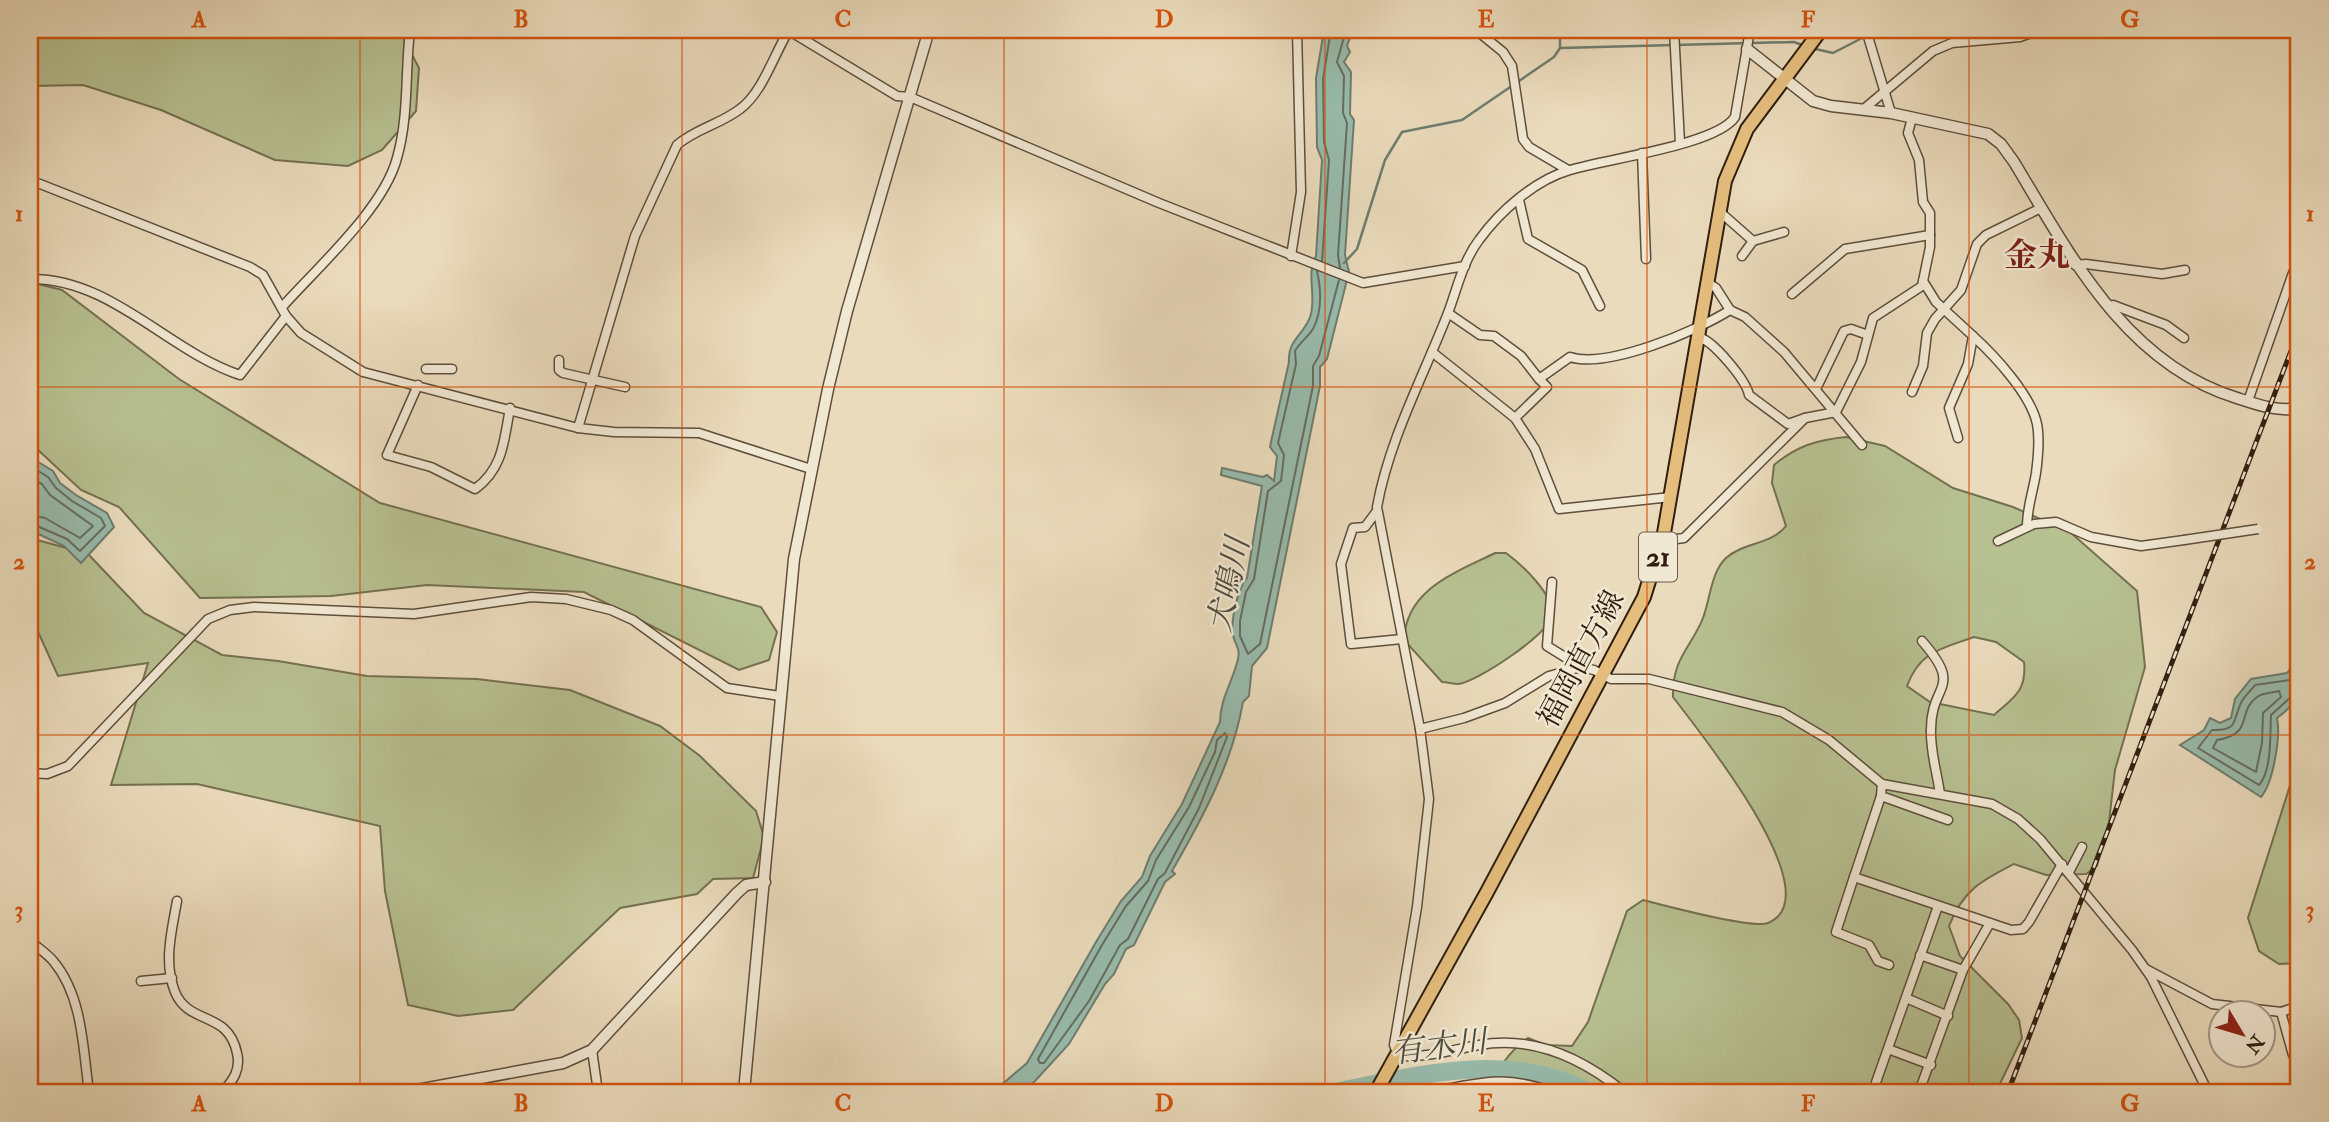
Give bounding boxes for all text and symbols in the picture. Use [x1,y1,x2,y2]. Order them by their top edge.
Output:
text: A [191,5,207,34]
text: B [513,5,529,34]
text: C [835,5,851,34]
text: D [1155,5,1173,34]
text: E [1478,5,1495,34]
text: F [1801,5,1816,34]
text: G [2120,5,2140,34]
text: 1 [15,199,23,228]
text: 1 [2306,199,2314,228]
district label: 金丸 [2004,235,2070,276]
water label: 犬鳴川 [1199,531,1259,636]
road number: 21 [1639,532,1677,582]
text: 2 [13,547,25,576]
text: 2 [2304,547,2316,576]
street label: 福岡直方線 [1529,584,1633,734]
text: 3 [15,895,23,924]
text: 3 [2306,895,2314,924]
north arrow [2206,1000,2276,1070]
water label: 有木川 [1389,1021,1492,1073]
text: N [2239,1029,2270,1059]
text: A [191,1089,207,1118]
text: B [513,1089,529,1118]
text: C [835,1089,851,1118]
text: D [1155,1089,1173,1118]
text: E [1478,1089,1495,1118]
text: F [1801,1089,1816,1118]
text: G [2120,1089,2140,1118]

